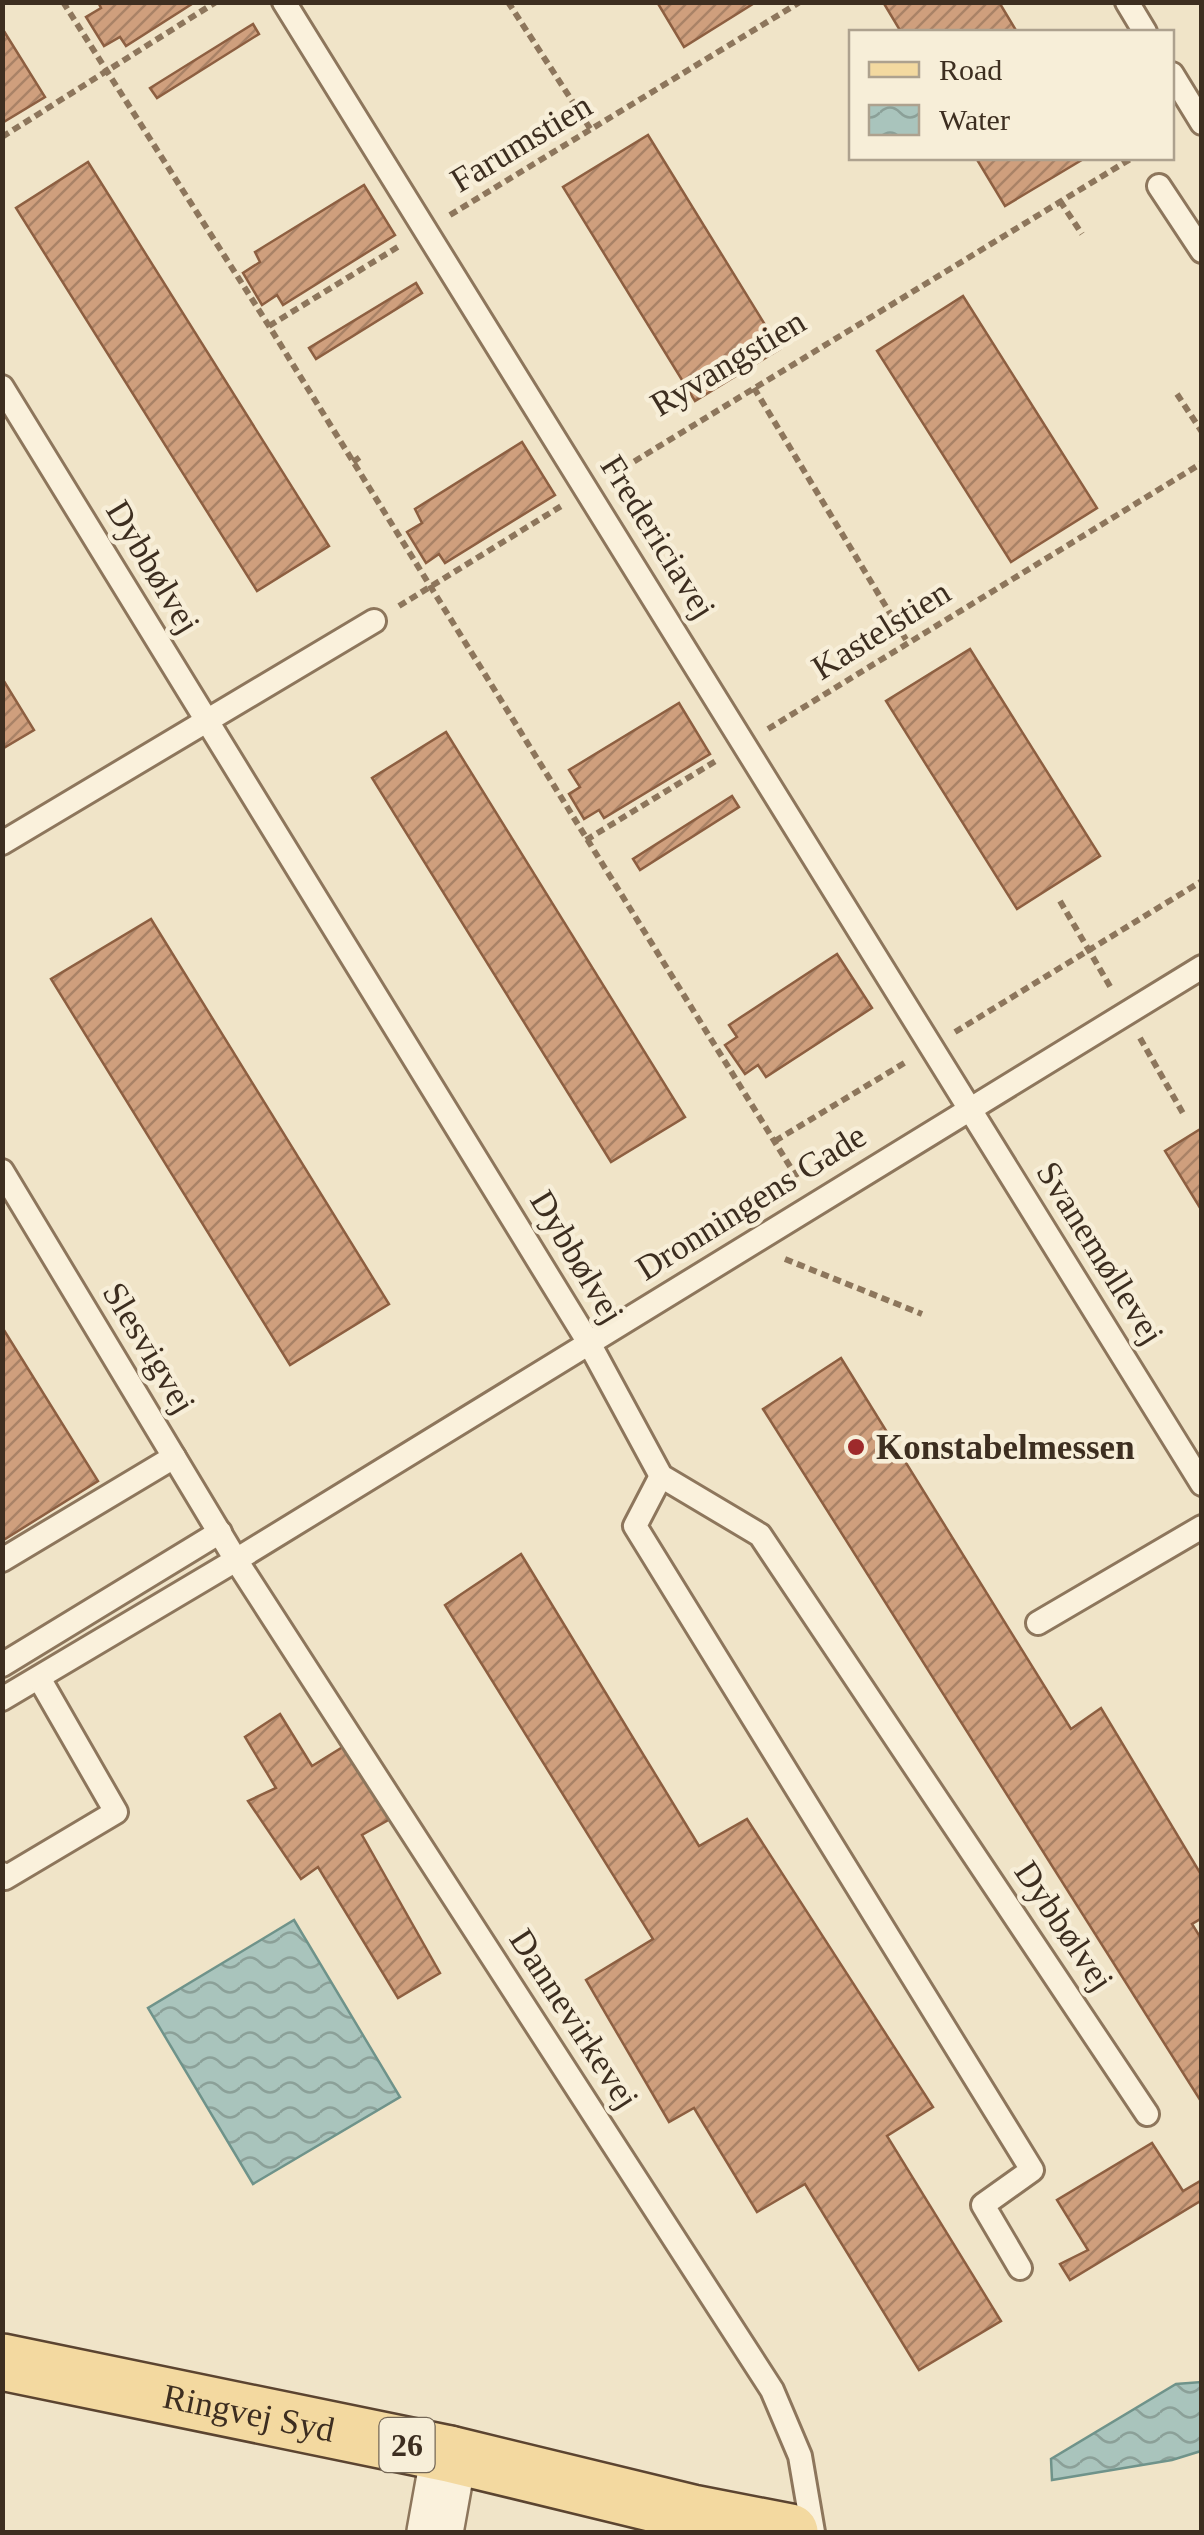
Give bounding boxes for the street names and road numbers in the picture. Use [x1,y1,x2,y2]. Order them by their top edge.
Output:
street label: Farumstien [443,86,599,200]
street label: Ryvangstien [644,302,812,424]
street label: Fredericiavej [593,448,723,626]
street label: Dybbølvej [98,494,208,640]
street label: Kastelstien [805,572,957,688]
street label: Dronningens Gade [629,1116,873,1288]
street label: Svanemøllevej [1028,1154,1172,1352]
street label: Dybbølvej [522,1184,632,1330]
street label: Slesvigvej [95,1275,203,1421]
street label: Dybbølvej [1007,1854,1121,1998]
street label: Dannevirkevej [502,1922,646,2116]
street label: Ringvej Syd [160,2376,339,2450]
road number: 26 [380,2418,434,2472]

